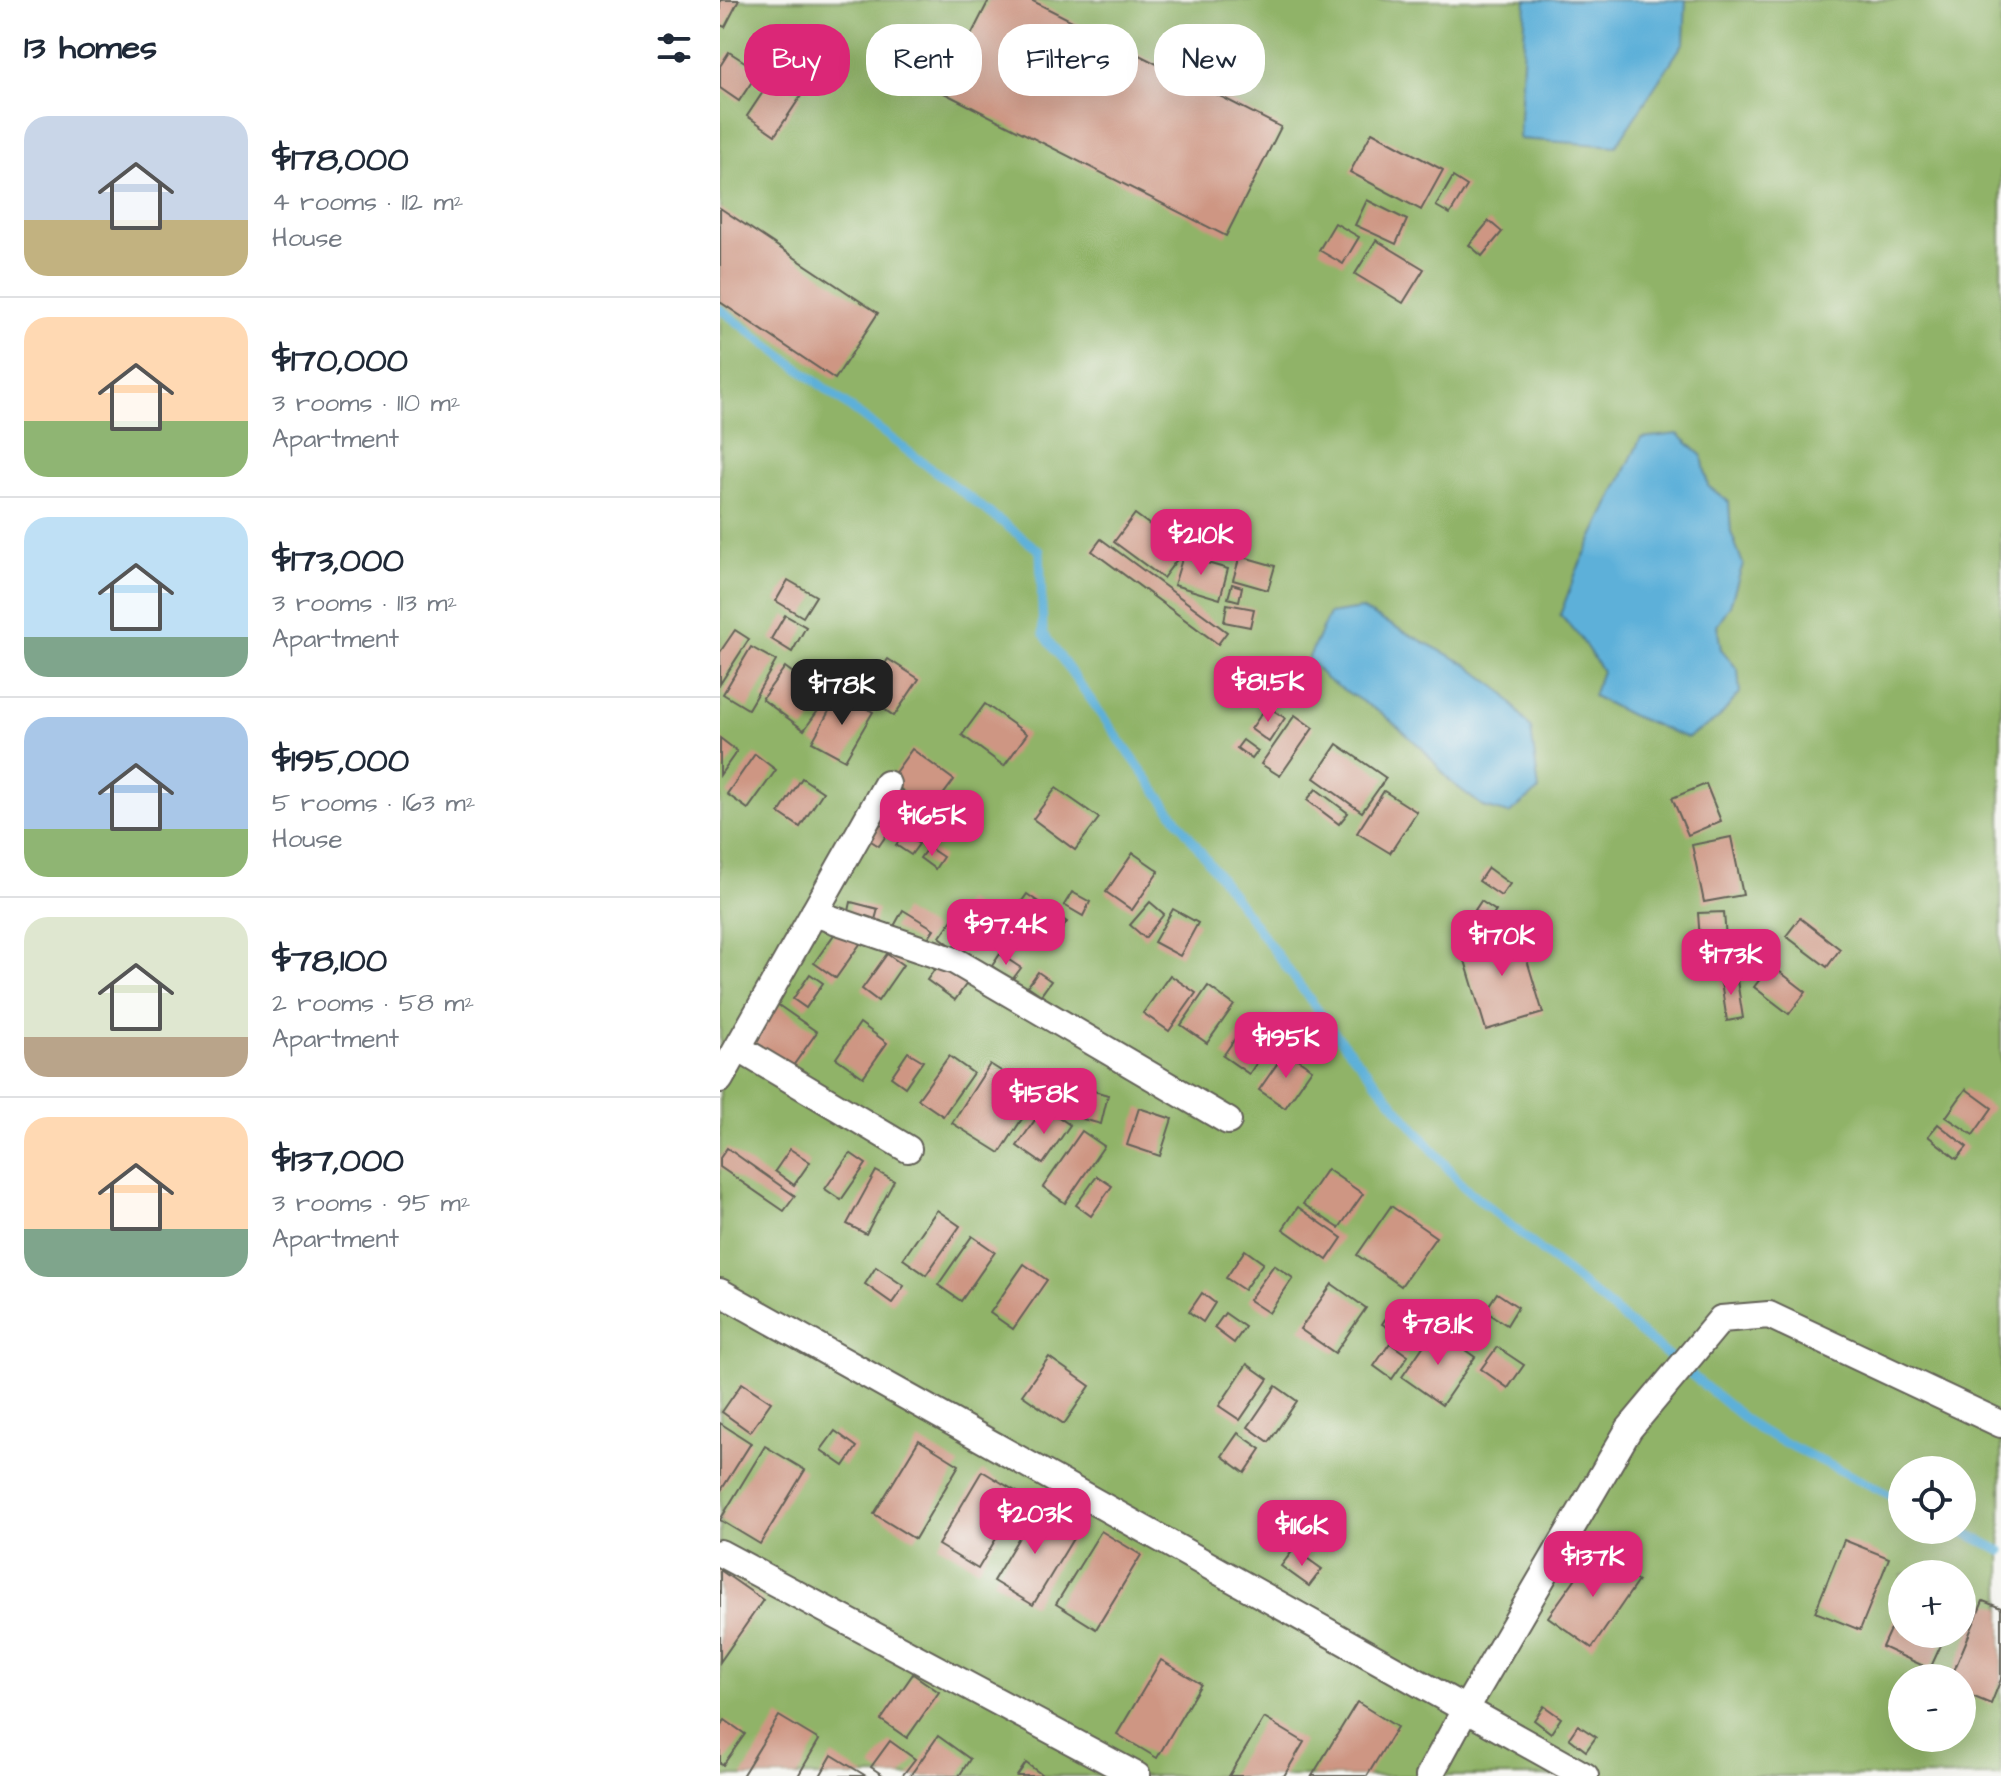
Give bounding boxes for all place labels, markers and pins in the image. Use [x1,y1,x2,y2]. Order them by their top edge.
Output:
pin: $210K [1145,509,1257,577]
pin: $81.5K [1203,656,1333,724]
pin: $178K [786,659,898,727]
pin: $165K [876,790,988,858]
pin: $97.4K [941,899,1071,967]
pin: $170K [1446,910,1558,978]
pin: $173K [1675,929,1787,997]
pin: $195K [1230,1012,1342,1080]
pin: $158K [988,1068,1100,1136]
pin: $78.1K [1373,1299,1503,1367]
pin: $203K [979,1488,1091,1556]
pin: $116K [1246,1500,1358,1568]
pin: $137K [1537,1531,1649,1599]

